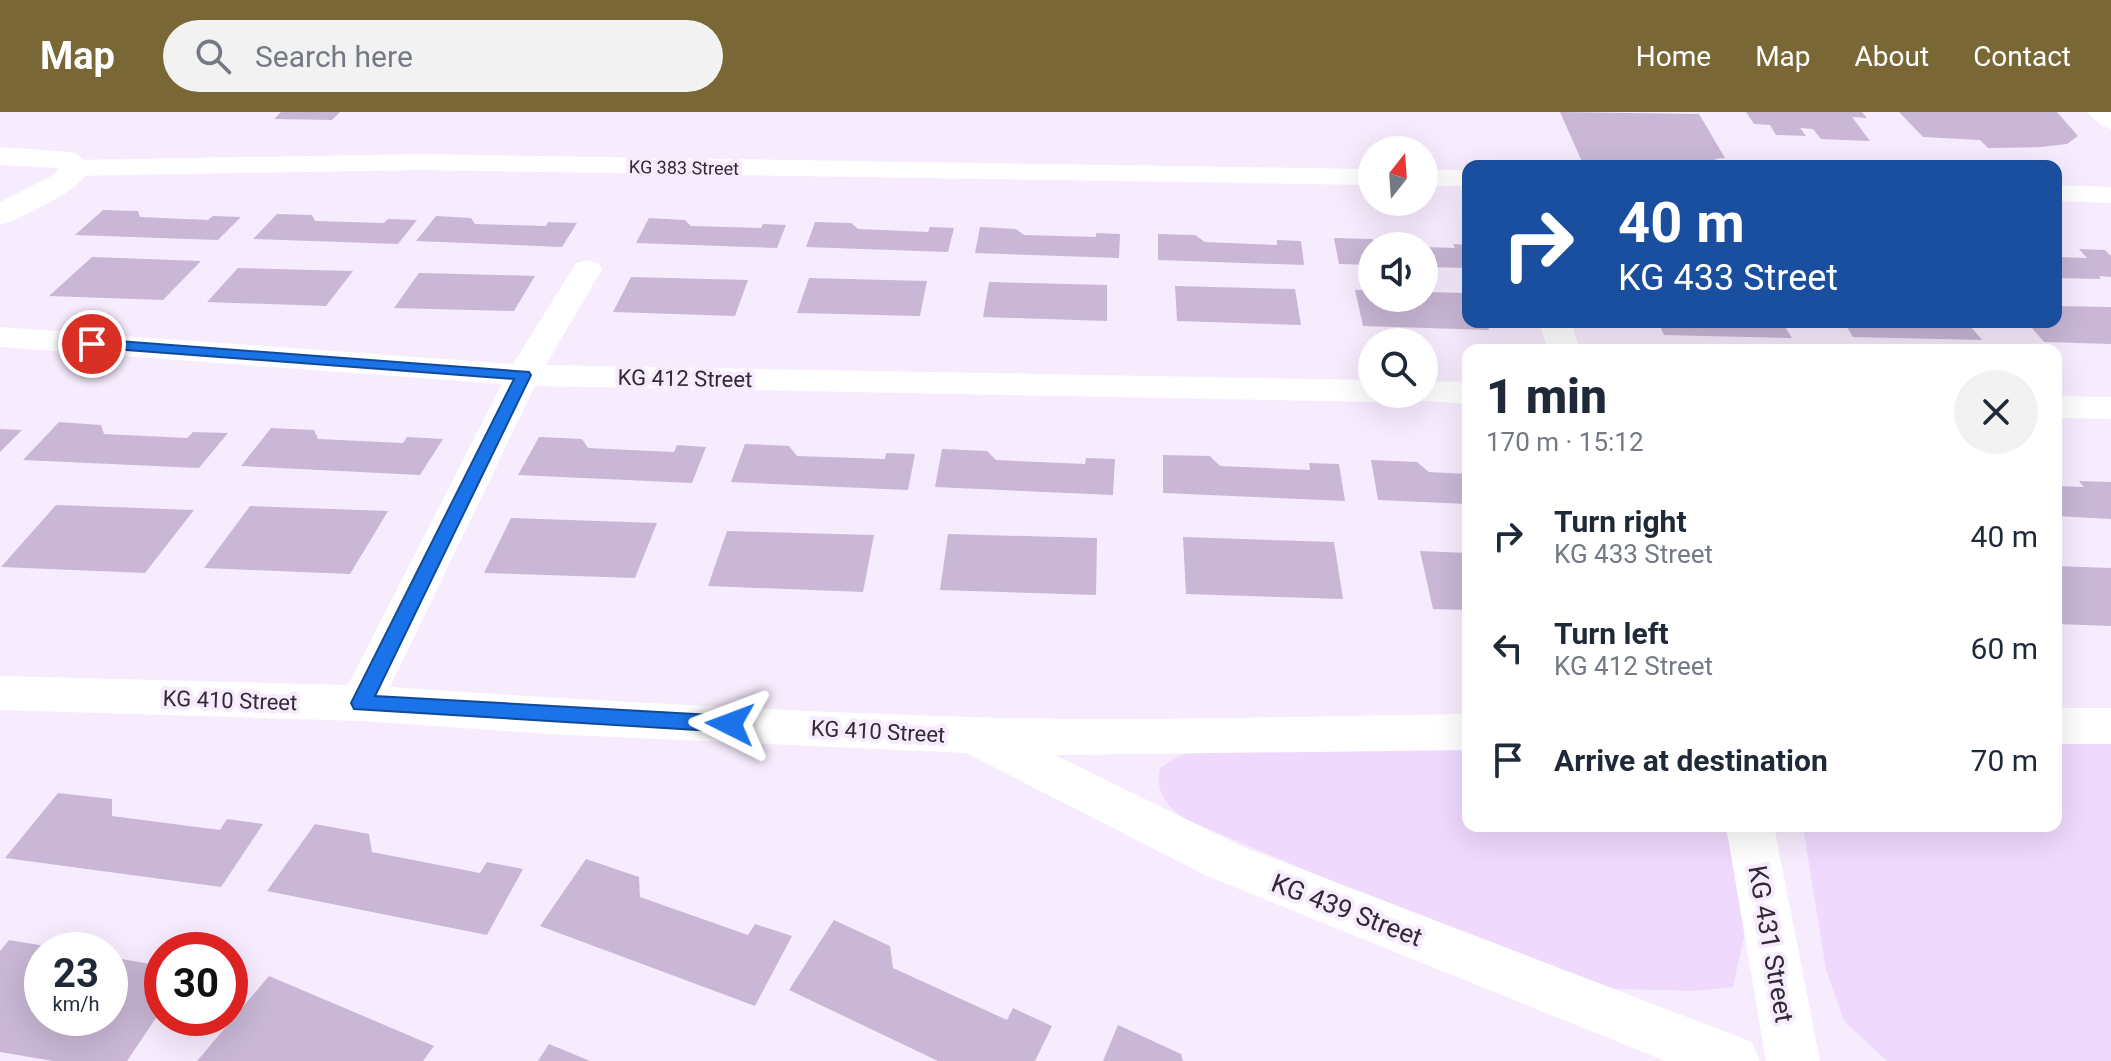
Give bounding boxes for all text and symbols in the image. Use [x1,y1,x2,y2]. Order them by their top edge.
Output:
search box [163,20,723,92]
text: Map [40,34,115,78]
icon: search [191,34,235,78]
text: Search here [255,39,413,74]
text: Home [1636,40,1711,73]
text: Map [1755,40,1811,73]
text: About [1855,40,1929,73]
text: Contact [1973,40,2071,73]
north arrow [1358,136,1438,216]
map controls [1358,136,1438,408]
street label: KG 383 Street [629,156,739,179]
text: 40 m [1618,190,1745,256]
icon: right [1486,192,1590,296]
button: sound [1358,232,1438,312]
text: KG 433 Street [1618,257,1838,299]
pin [58,310,126,378]
icon: arrive [70,322,114,366]
button: search [1358,328,1438,408]
street label: KG 412 Street [618,365,752,392]
text: 1 min [1486,368,1607,425]
button: close [1954,370,2038,454]
text: 170 m · 15:12 [1486,427,1644,457]
text: Turn right [1554,504,1687,539]
icon: right [1486,514,1530,558]
text: 40 m [1971,519,2038,554]
text: KG 433 Street [1554,539,1713,569]
text: Turn left [1554,616,1669,651]
icon: left [1486,626,1530,670]
text: 60 m [1971,631,2038,666]
text: KG 412 Street [1554,651,1713,681]
position arrow [688,682,772,766]
street label: KG 410 Street [162,686,298,715]
street label: KG 410 Street [810,715,946,748]
icon: arrive [1486,738,1530,782]
text: Arrive at destination [1554,743,1828,778]
text: 70 m [1971,743,2038,778]
street label: KG 431 Street [1742,863,1800,1025]
street label: KG 439 Street [1267,868,1427,952]
speed limit sign: 30 [144,932,248,1036]
text: 23 [53,950,99,997]
text: km/h [53,992,99,1016]

